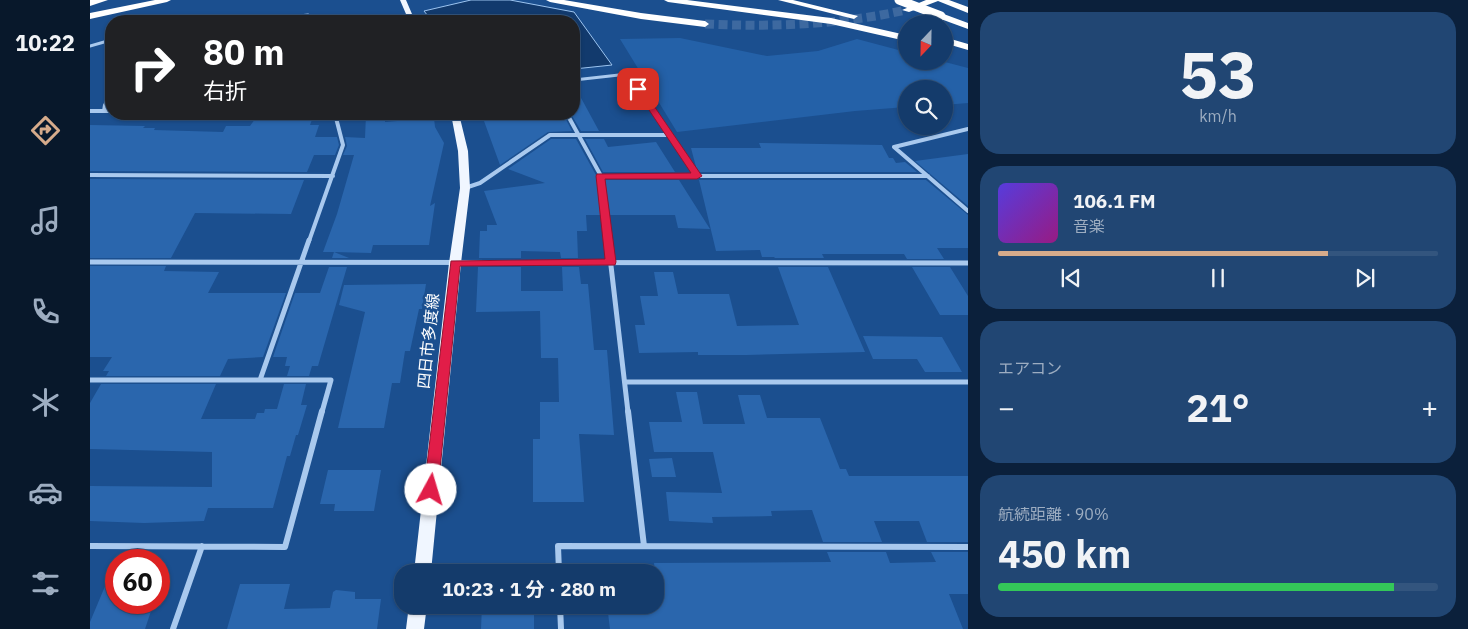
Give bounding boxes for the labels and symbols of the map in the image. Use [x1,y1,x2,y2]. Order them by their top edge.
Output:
north arrow [898,15,952,70]
pin [617,68,659,110]
street label: 四日市多度線 [413,292,443,390]
position arrow [404,463,456,515]
speed limit sign: 60 [105,549,170,614]

